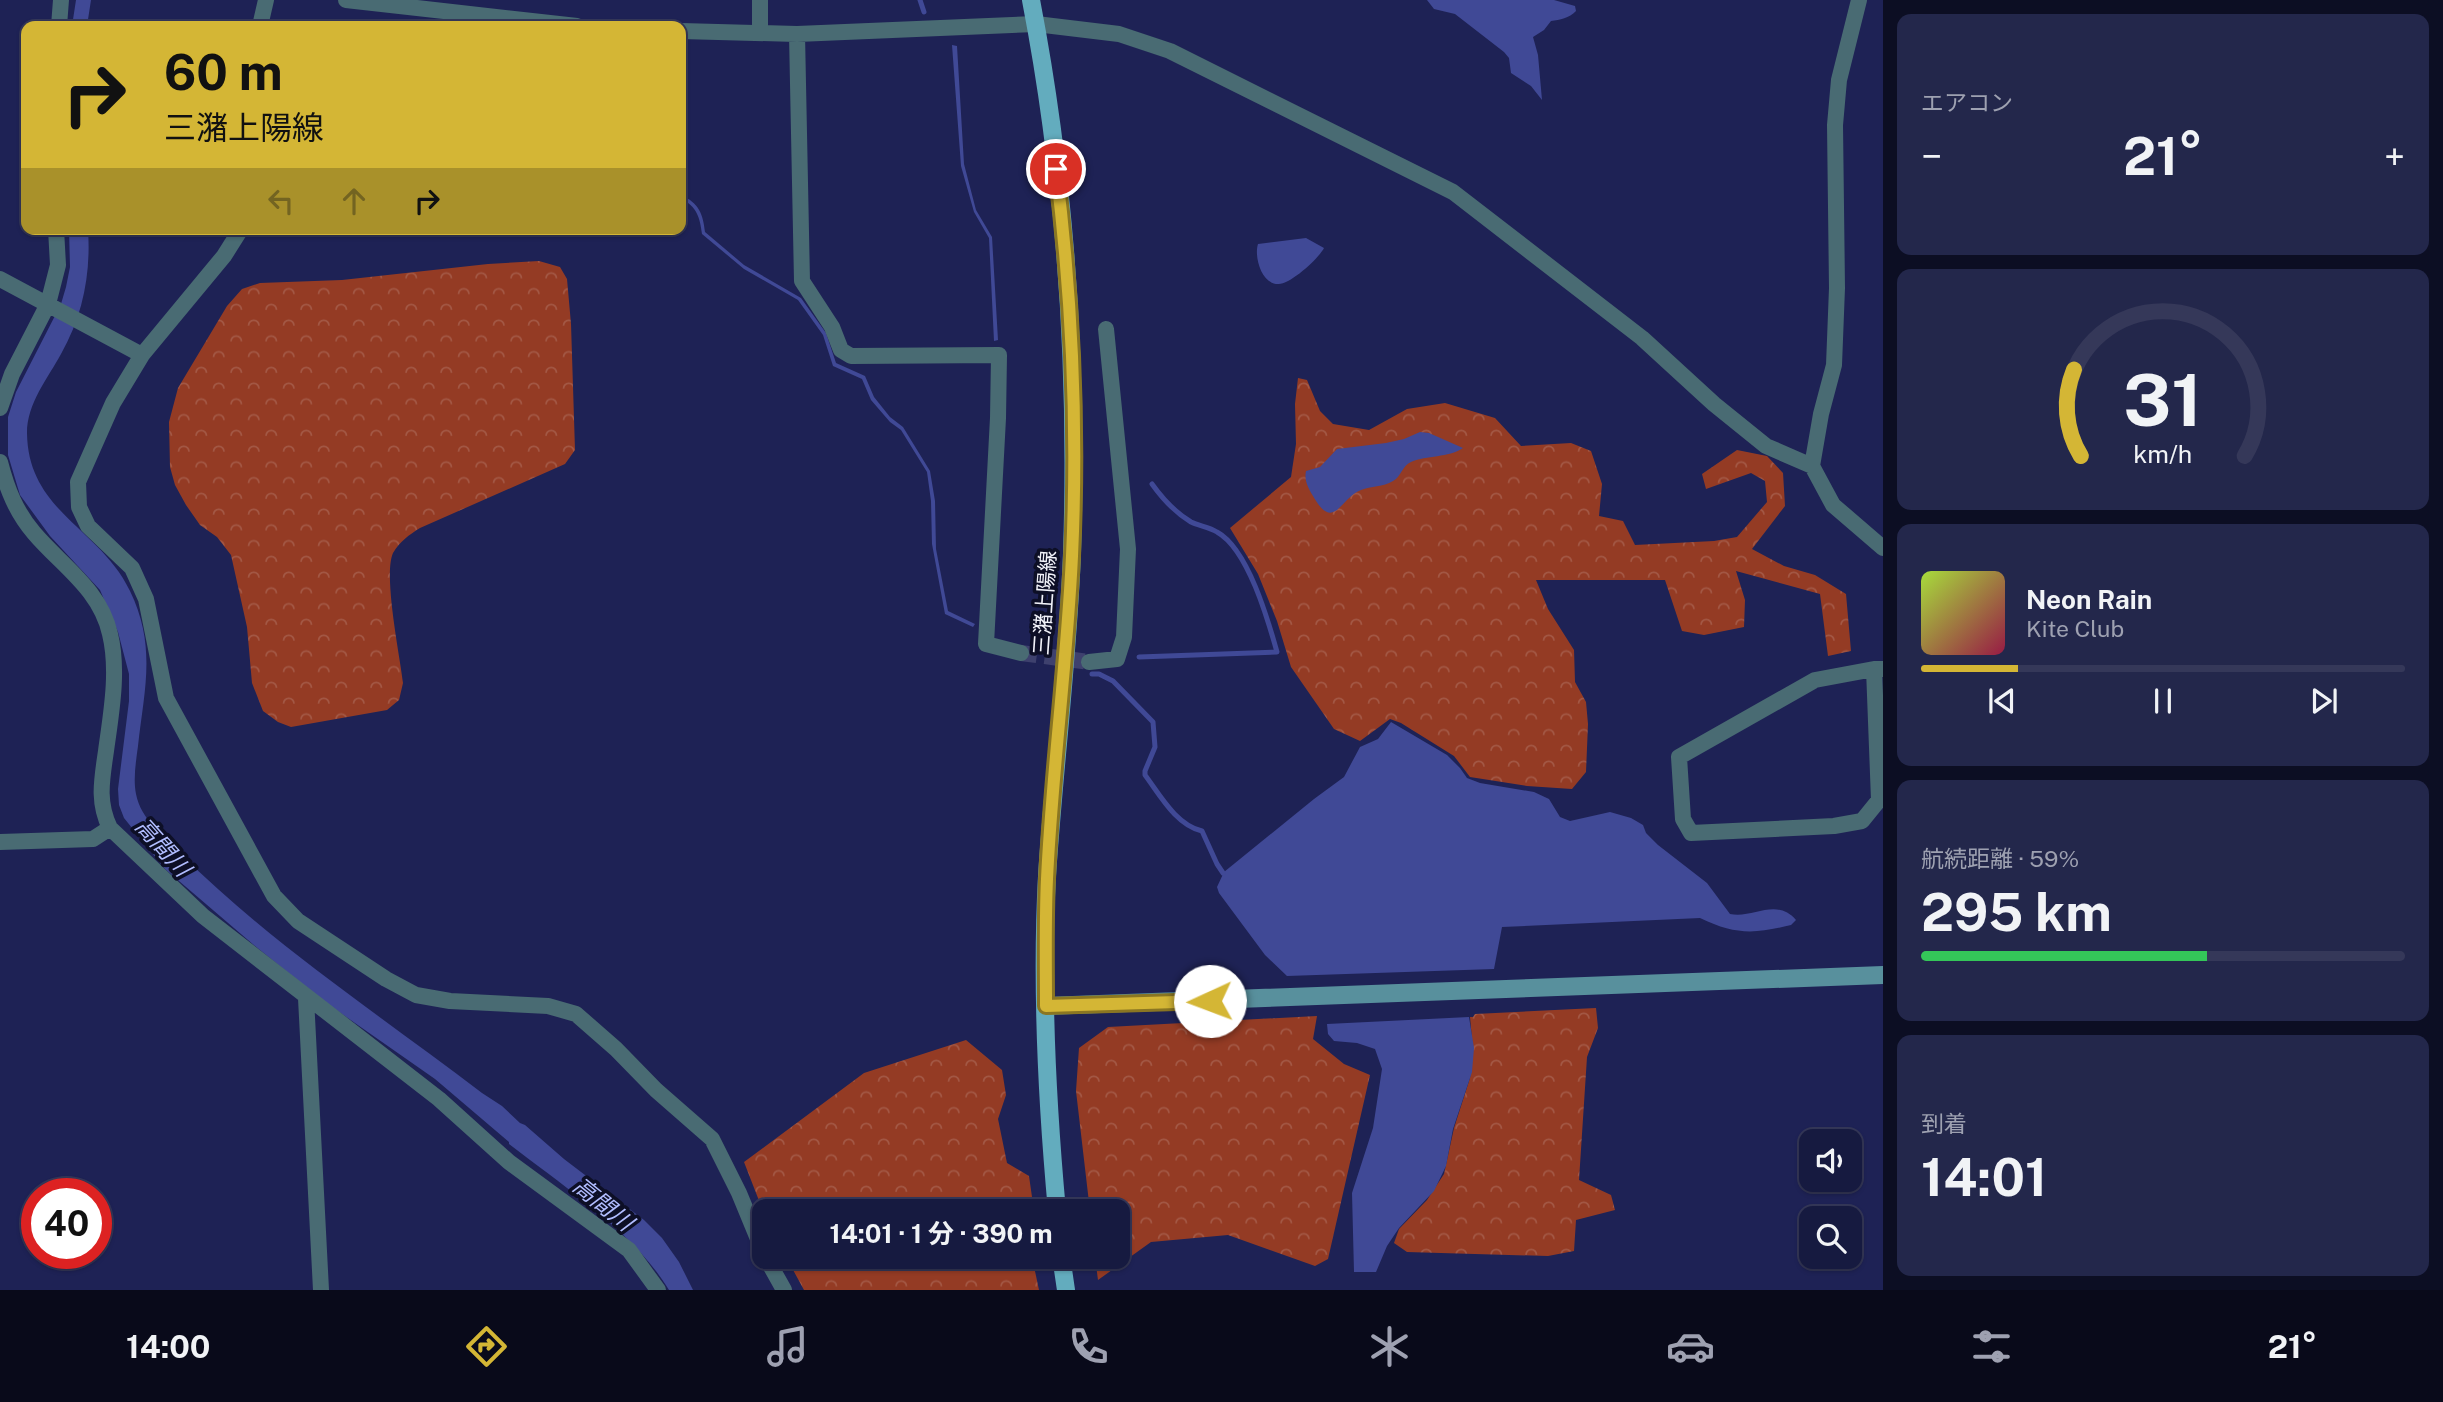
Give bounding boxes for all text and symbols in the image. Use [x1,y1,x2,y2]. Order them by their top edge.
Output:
text: 60 m [164,43,283,101]
icon: right [49,49,140,140]
text: エアコン [1921,89,2013,116]
text: 三潴上陽線 [164,109,324,146]
text: 21° [2123,126,2203,187]
text: − [1921,134,1942,179]
text: + [2384,134,2405,179]
pin [1026,139,1086,199]
icon: arrive [1037,150,1075,188]
icon: left [262,182,300,220]
icon: ahead [335,182,373,220]
icon: right [408,182,446,220]
text: 31 [2123,357,2203,442]
text: km/h [2134,439,2192,469]
street label: 三潴上陽線 [1028,550,1061,656]
text: Neon Rain [2026,584,2152,615]
text: Kite Club [2026,615,2124,642]
icon: previous [1983,682,2021,720]
icon: pause [2144,682,2182,720]
icon: next [2305,682,2343,720]
water label: 高間川 [130,812,198,884]
text: 航続距離 · 59% [1921,845,2079,872]
text: 295 km [1921,882,2112,943]
position arrow [1173,964,1247,1038]
text: 到着 [1921,1110,1967,1137]
map controls [1799,1129,1862,1269]
button: sound [1799,1129,1862,1192]
text: 14:01 [1921,1147,2047,1208]
water label: 高間川 [568,1171,641,1238]
speed limit sign: 40 [21,1178,112,1269]
button: search [1799,1206,1862,1269]
text: 14:01 · 1 分 · 390 m [830,1218,1053,1249]
icon: directions [462,1322,511,1371]
icon: music [763,1322,812,1371]
icon: phone [1064,1322,1113,1371]
icon: climate [1365,1322,1414,1371]
icon: car [1666,1322,1715,1371]
icon: filters [1967,1322,2016,1371]
text: 14:00 [126,1328,210,1365]
text: 21° [2268,1328,2317,1365]

